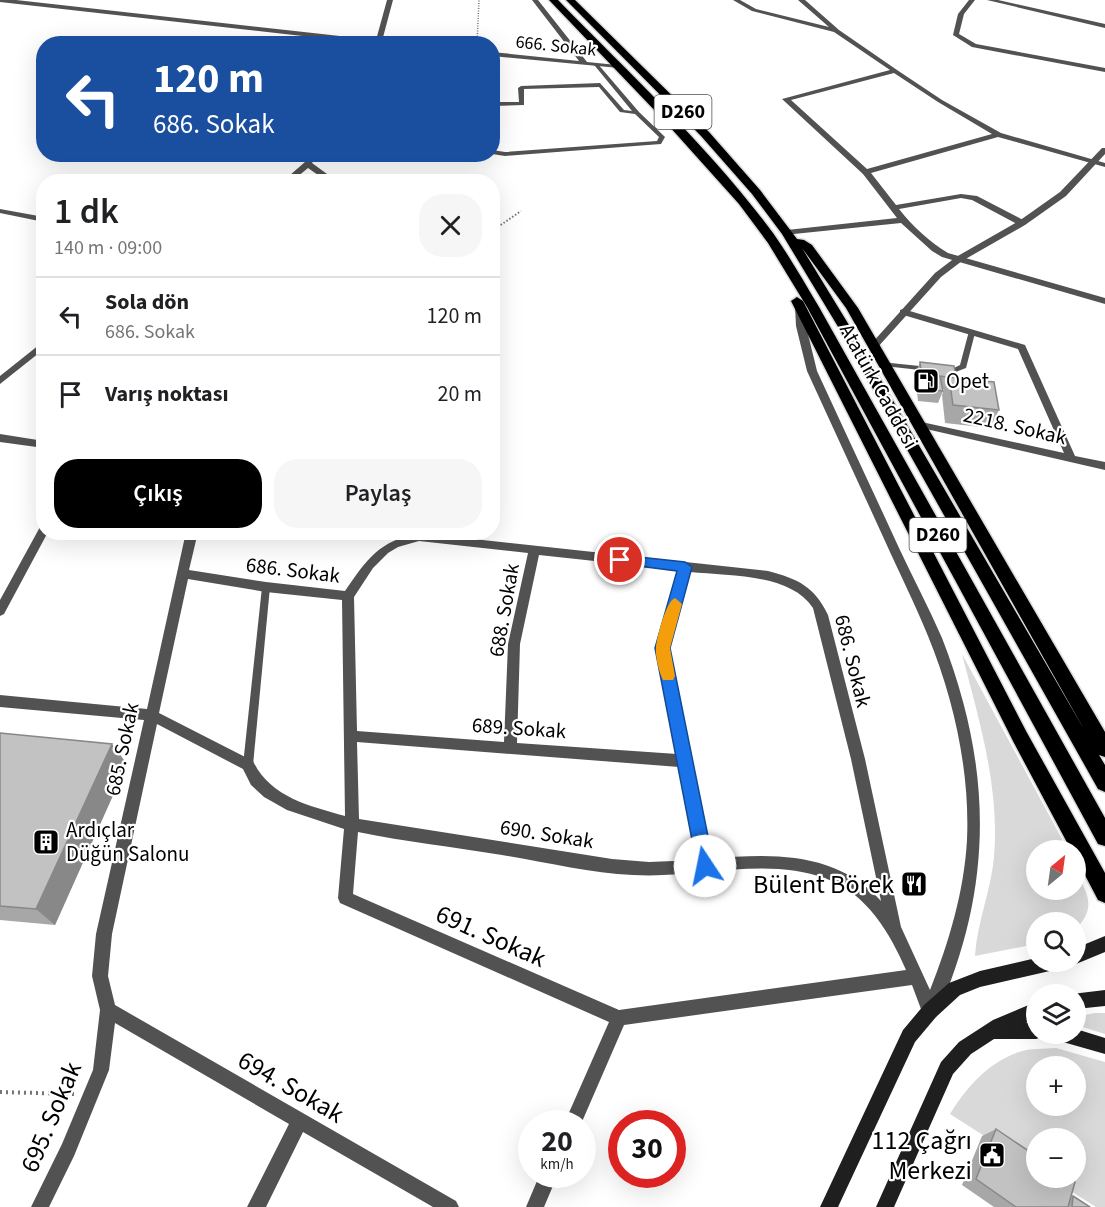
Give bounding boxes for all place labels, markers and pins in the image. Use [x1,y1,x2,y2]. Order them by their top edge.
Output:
fuel station icon: Opet [911,366,941,396]
place label: Opet [946,366,989,396]
pin [594,534,645,585]
place label: Ardıçlar Düğün Salonu [66,815,189,869]
building icon: Ardıçlar Düğün Salonu [31,827,61,857]
place label: Bülent Börek [753,866,894,903]
restaurant icon: Bülent Börek [899,869,929,899]
place label: 112 Çağrı Merkezi [872,1122,972,1189]
public building icon: 112 Çağrı Merkezi [977,1140,1007,1170]

